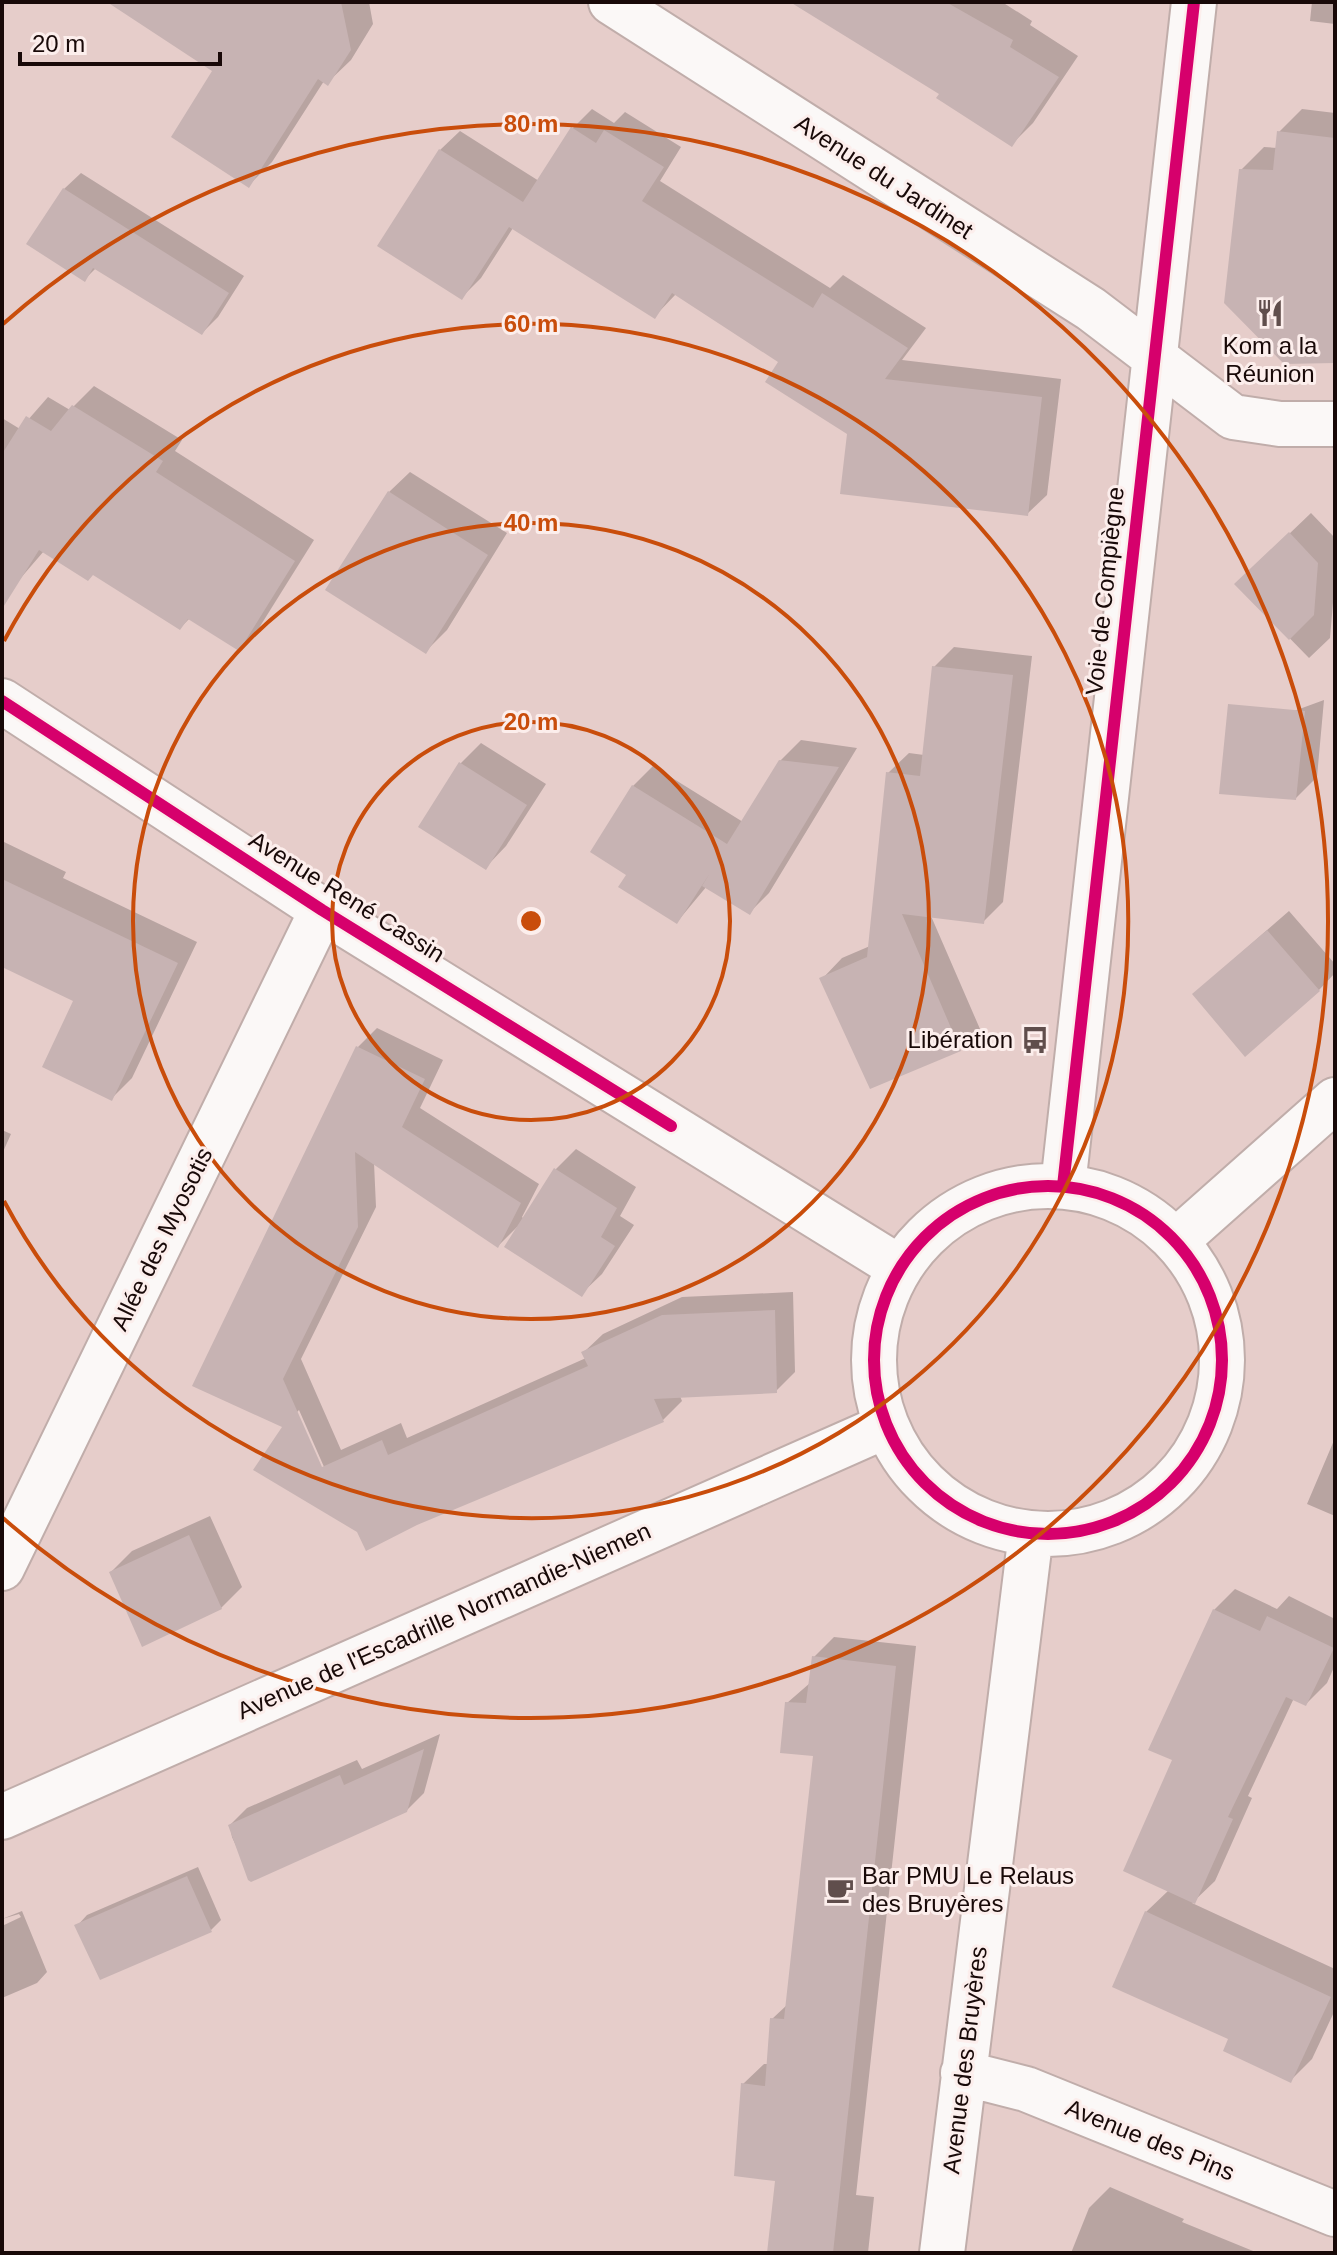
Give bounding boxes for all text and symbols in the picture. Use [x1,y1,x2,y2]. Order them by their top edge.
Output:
scale bar [20,16,220,66]
text: 20 m [32,30,85,57]
street label: Avenue du Jardinet [790,109,978,244]
text: 80 m [504,110,558,137]
restaurant icon: Kom a la Réunion [1255,298,1285,328]
text: 60 m [504,310,558,337]
place label: Kom a la Réunion [1223,332,1318,387]
street label: Voie de Compiègne [1080,485,1129,697]
text: 40 m [504,509,558,536]
text: 20 m [504,708,558,735]
street label: Avenue René Cassin [245,825,450,968]
centre of rings [517,907,545,935]
bus stop icon: Libération [1020,1025,1050,1055]
place label: Libération [908,1026,1013,1053]
street label: Allée des Myosotis [106,1143,218,1335]
street label: Avenue de l'Escadrille Normandie-Niemen [233,1517,655,1724]
place label: Bar PMU Le Relaus des Bruyères [862,1862,1074,1917]
cafe icon: Bar PMU Le Relaus des Bruyères [825,1875,855,1905]
street label: Avenue des Bruyères [937,1945,992,2175]
street label: Avenue des Pins [1062,2093,1239,2186]

